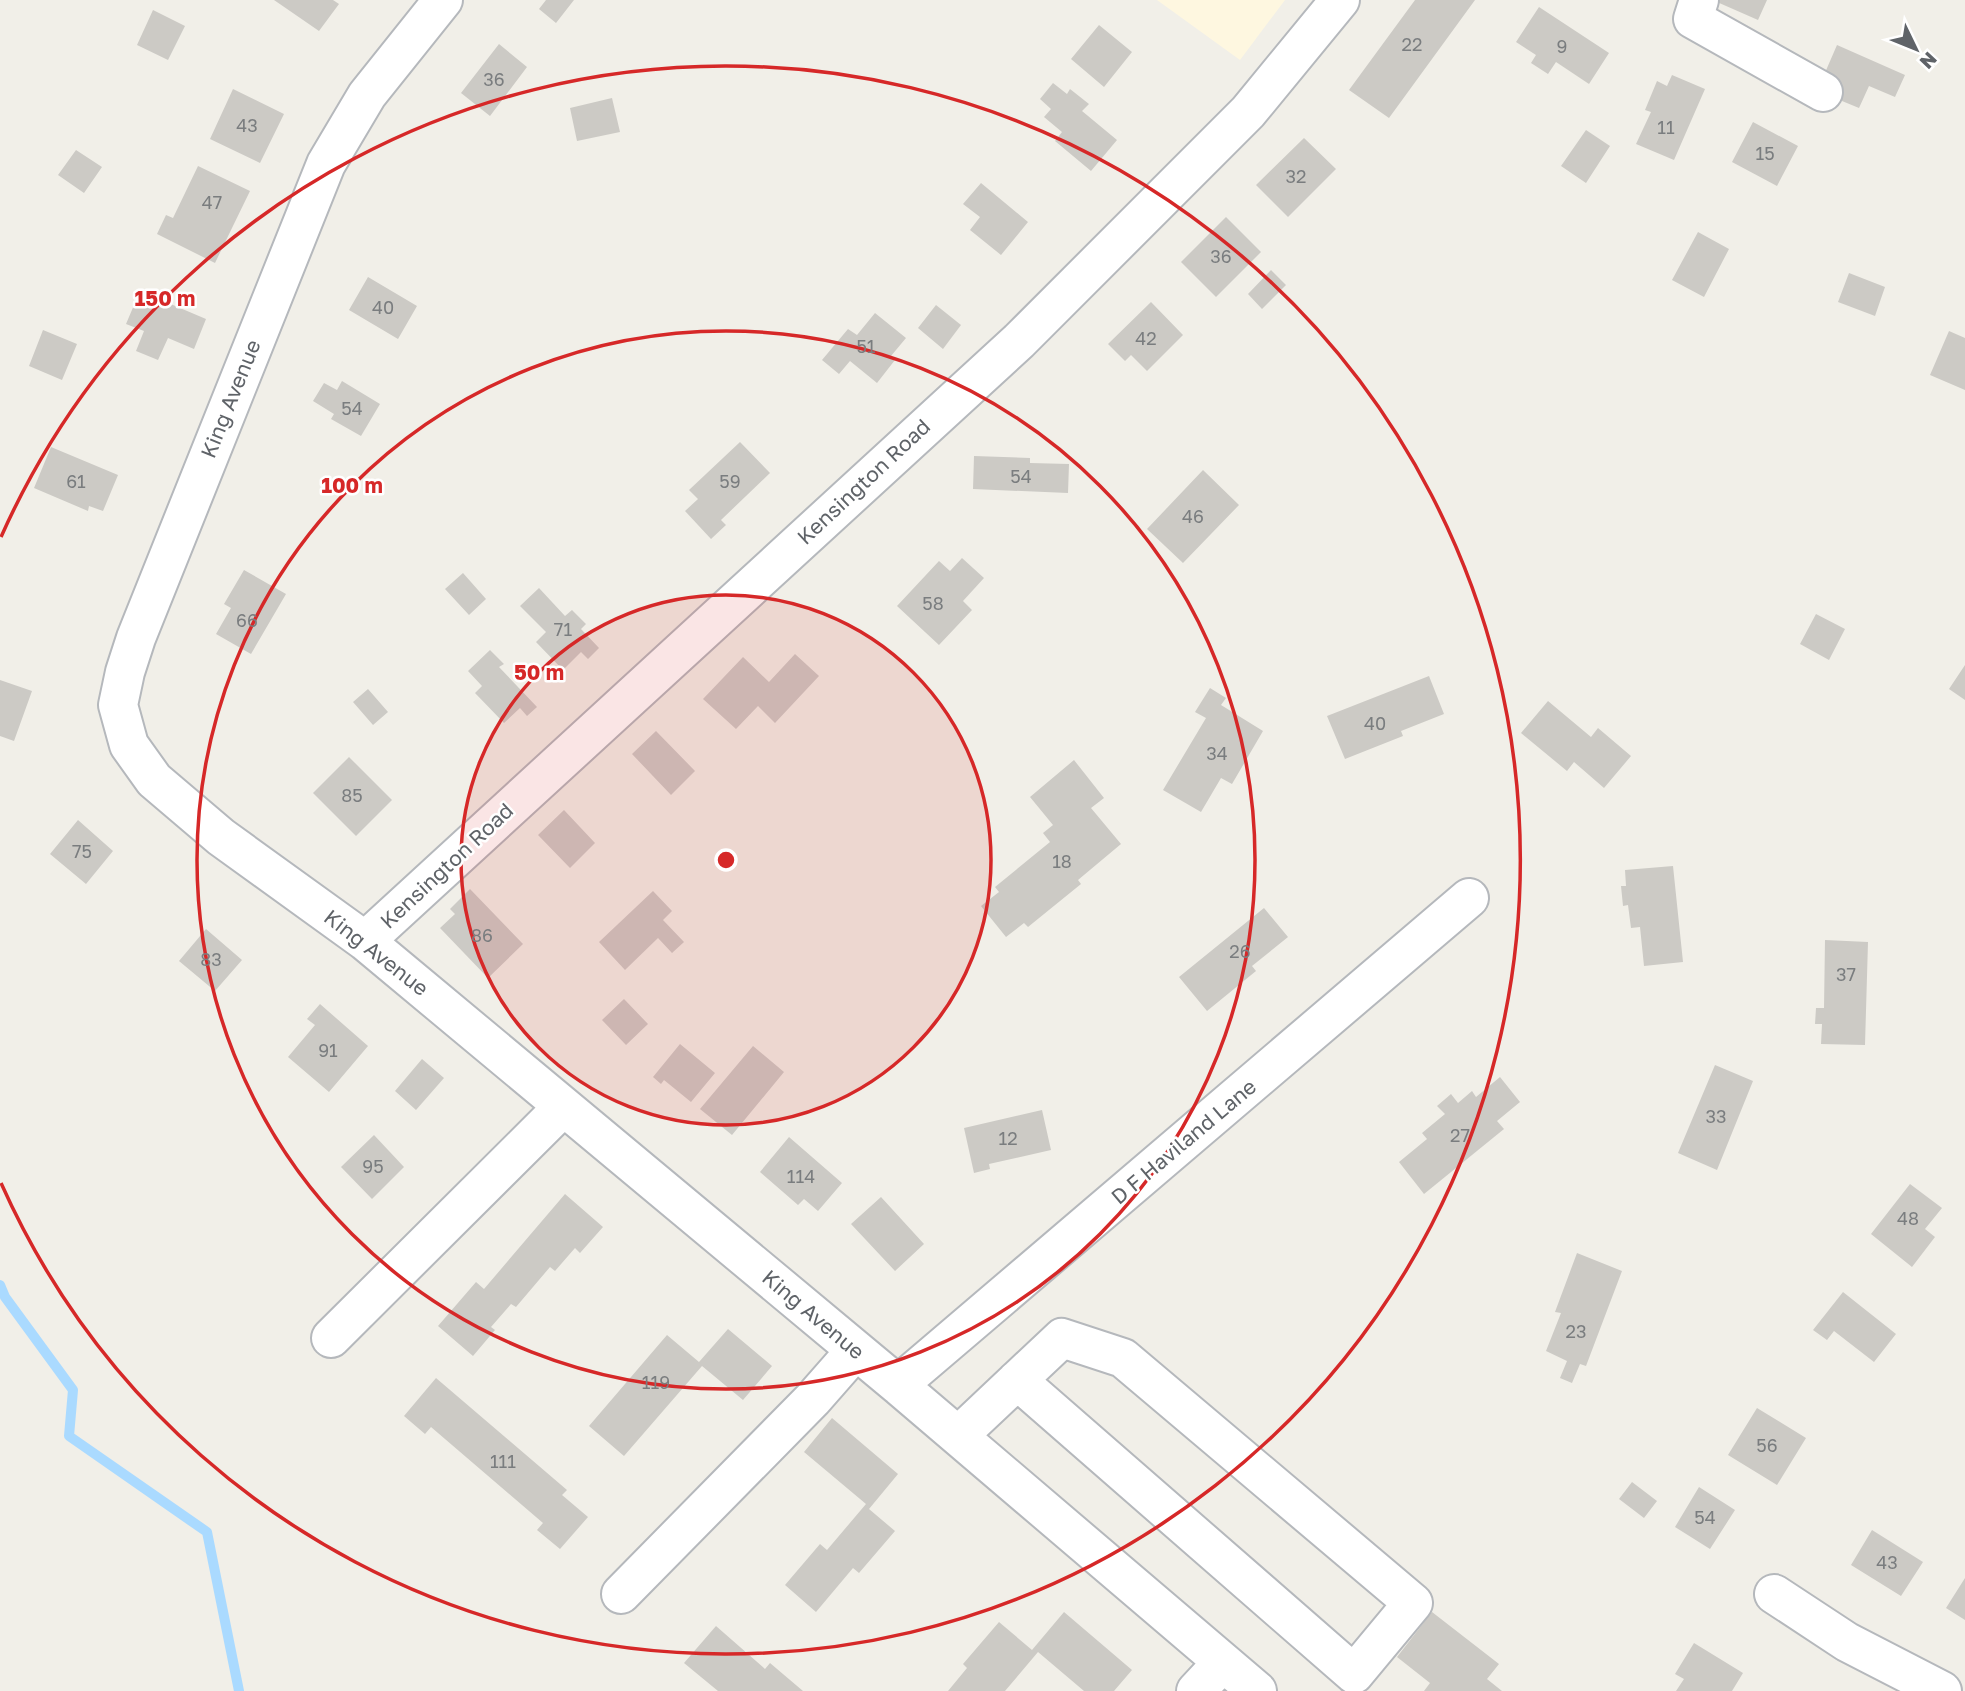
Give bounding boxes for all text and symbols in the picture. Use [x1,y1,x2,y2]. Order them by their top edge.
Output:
north arrow [1881,14,1951,84]
house number: 22 [1402,33,1422,55]
house number: 9 [1557,35,1567,57]
text: N [1915,48,1942,74]
house number: 36 [483,68,505,90]
house number: 43 [236,114,258,136]
house number: 11 [1657,116,1675,138]
house number: 15 [1755,142,1775,164]
house number: 32 [1286,165,1306,187]
house number: 47 [202,191,222,213]
house number: 36 [1210,245,1232,267]
text: 150 m [135,285,195,311]
house number: 40 [372,296,394,318]
house number: 42 [1135,327,1157,349]
house number: 51 [856,335,876,357]
street label: King Avenue [195,336,266,462]
house number: 54 [341,397,363,419]
street label: Kensington Road [791,413,935,550]
house number: 54 [1010,465,1032,487]
house number: 61 [66,470,86,492]
house number: 59 [719,470,741,492]
text: 100 m [321,472,383,498]
house number: 46 [1182,505,1204,527]
house number: 58 [922,592,944,614]
house number: 66 [236,609,258,631]
house number: 71 [554,618,572,640]
text: 50 m [514,659,564,685]
house number: 40 [1364,712,1386,734]
house number: 34 [1206,742,1228,764]
house number: 85 [341,784,363,806]
street label: Kensington Road [374,797,518,934]
house number: 75 [72,840,92,862]
centre of rings [714,848,738,872]
house number: 18 [1052,850,1072,872]
street label: King Avenue [319,903,434,1001]
house number: 86 [471,924,493,946]
house number: 26 [1229,940,1251,962]
house number: 83 [200,948,222,970]
house number: 37 [1836,963,1856,985]
house number: 91 [318,1039,338,1061]
street label: D F Haviland Lane [1106,1073,1261,1209]
house number: 33 [1705,1105,1727,1127]
house number: 27 [1450,1124,1470,1146]
house number: 12 [998,1127,1018,1149]
house number: 95 [362,1155,384,1177]
house number: 114 [787,1165,815,1187]
house number: 48 [1897,1207,1919,1229]
street label: King Avenue [757,1264,870,1364]
house number: 23 [1566,1320,1586,1342]
house number: 119 [642,1371,670,1393]
house number: 56 [1756,1434,1778,1456]
house number: 111 [490,1450,516,1472]
house number: 54 [1694,1506,1716,1528]
house number: 43 [1876,1551,1898,1573]

